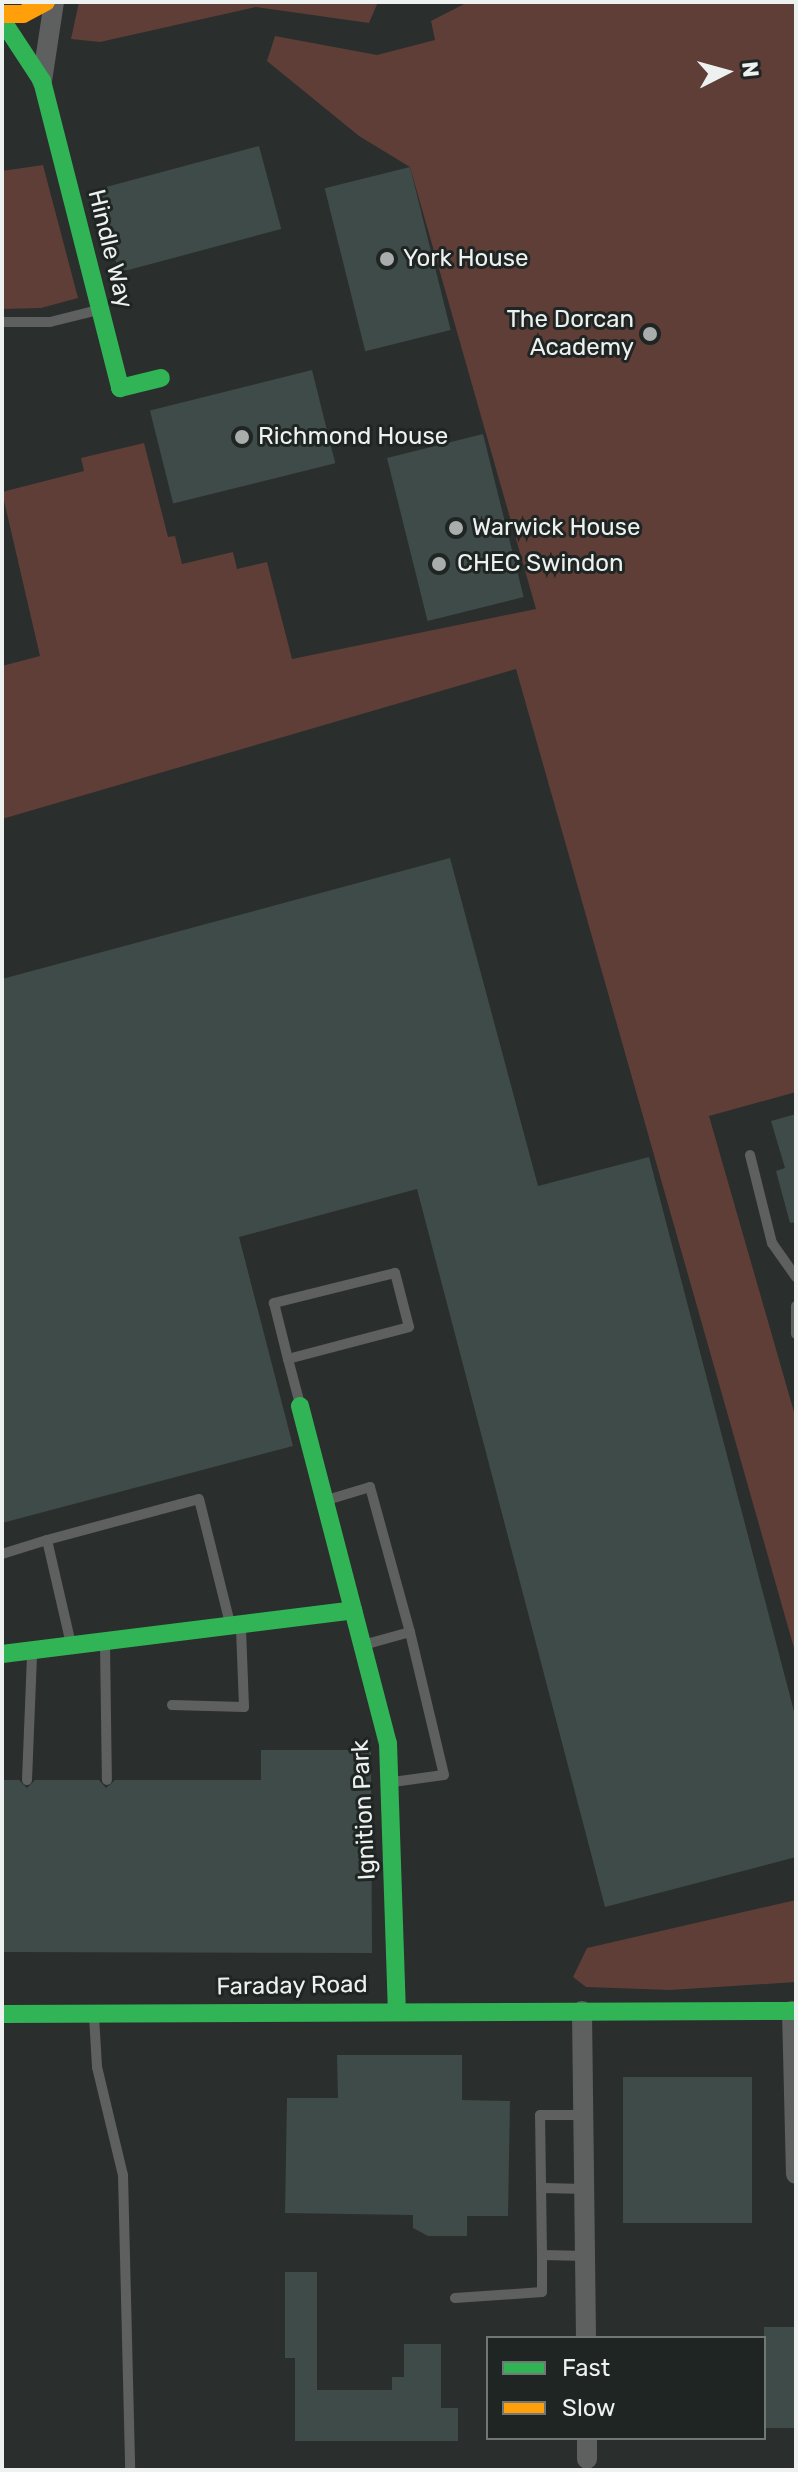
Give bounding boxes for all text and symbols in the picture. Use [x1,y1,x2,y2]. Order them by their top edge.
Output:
north arrow [686,32,766,112]
text: N [736,60,765,79]
street label: Hindle Way [81,186,139,312]
place label: York House [403,245,529,273]
marker: York House [378,250,396,268]
place label: The Dorcan Academy [506,306,634,362]
marker: The Dorcan Academy [641,325,659,343]
place label: Richmond House [258,423,448,451]
marker: Richmond House [233,428,251,446]
place label: Warwick House [472,514,641,542]
marker: Warwick House [447,519,465,537]
place label: CHEC Swindon [457,550,623,578]
marker: CHEC Swindon [428,553,450,575]
street label: Ignition Park [346,1739,382,1881]
street label: Faraday Road [216,1970,368,2002]
legend [486,2336,766,2440]
text: Fast [562,2354,610,2382]
text: Slow [562,2394,615,2422]

